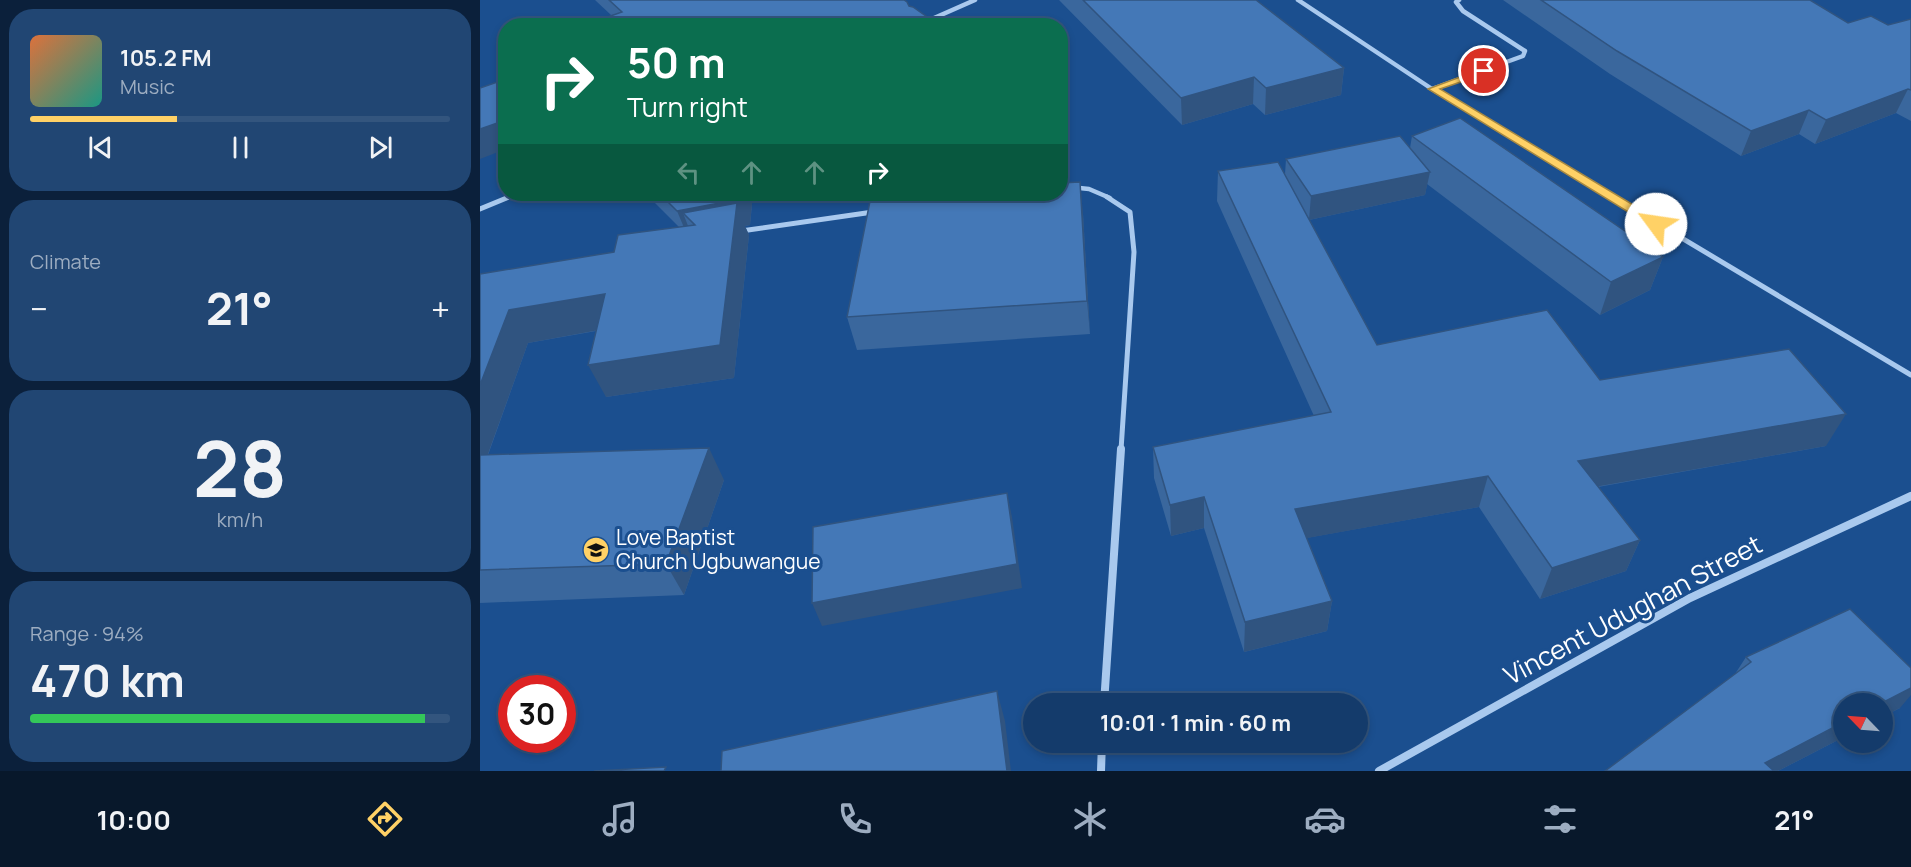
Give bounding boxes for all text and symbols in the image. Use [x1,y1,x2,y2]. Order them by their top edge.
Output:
text: 50 m [627,33,725,91]
icon: right [528,42,606,120]
text: 105.2 FM [120,43,212,73]
pin [1458,45,1509,96]
icon: arrive [1467,54,1500,87]
text: Music [120,73,175,100]
text: Turn right [627,88,748,125]
icon: previous [84,131,117,164]
icon: pause [224,131,257,164]
icon: next [364,131,397,164]
icon: left [672,156,705,189]
icon: ahead [735,156,768,189]
icon: ahead [798,156,831,189]
icon: right [861,156,894,189]
position arrow [1624,192,1688,256]
text: Climate [30,248,101,275]
text: 21° [206,277,273,339]
text: − [30,286,48,331]
text: + [431,286,450,331]
text: 28 [193,414,287,520]
text: km/h [217,506,263,533]
place label: Love Baptist Church Ugbuwangue [616,523,821,575]
street label: Vincent Udughan Street [1497,526,1768,693]
school or university icon: Love Baptist Church Ugbuwangue [581,535,611,565]
text: Range · 94% [30,620,144,647]
text: 470 km [30,649,185,711]
speed limit sign: 30 [498,675,576,753]
north arrow [1833,693,1893,753]
map controls [1833,693,1893,753]
text: 10:01 · 1 min · 60 m [1100,708,1291,738]
icon: directions [364,798,406,840]
icon: music [599,798,641,840]
icon: phone [834,798,876,840]
icon: climate [1069,798,1111,840]
icon: car [1304,798,1346,840]
icon: filters [1539,798,1581,840]
text: 10:00 [97,801,171,838]
text: 21° [1774,801,1814,838]

